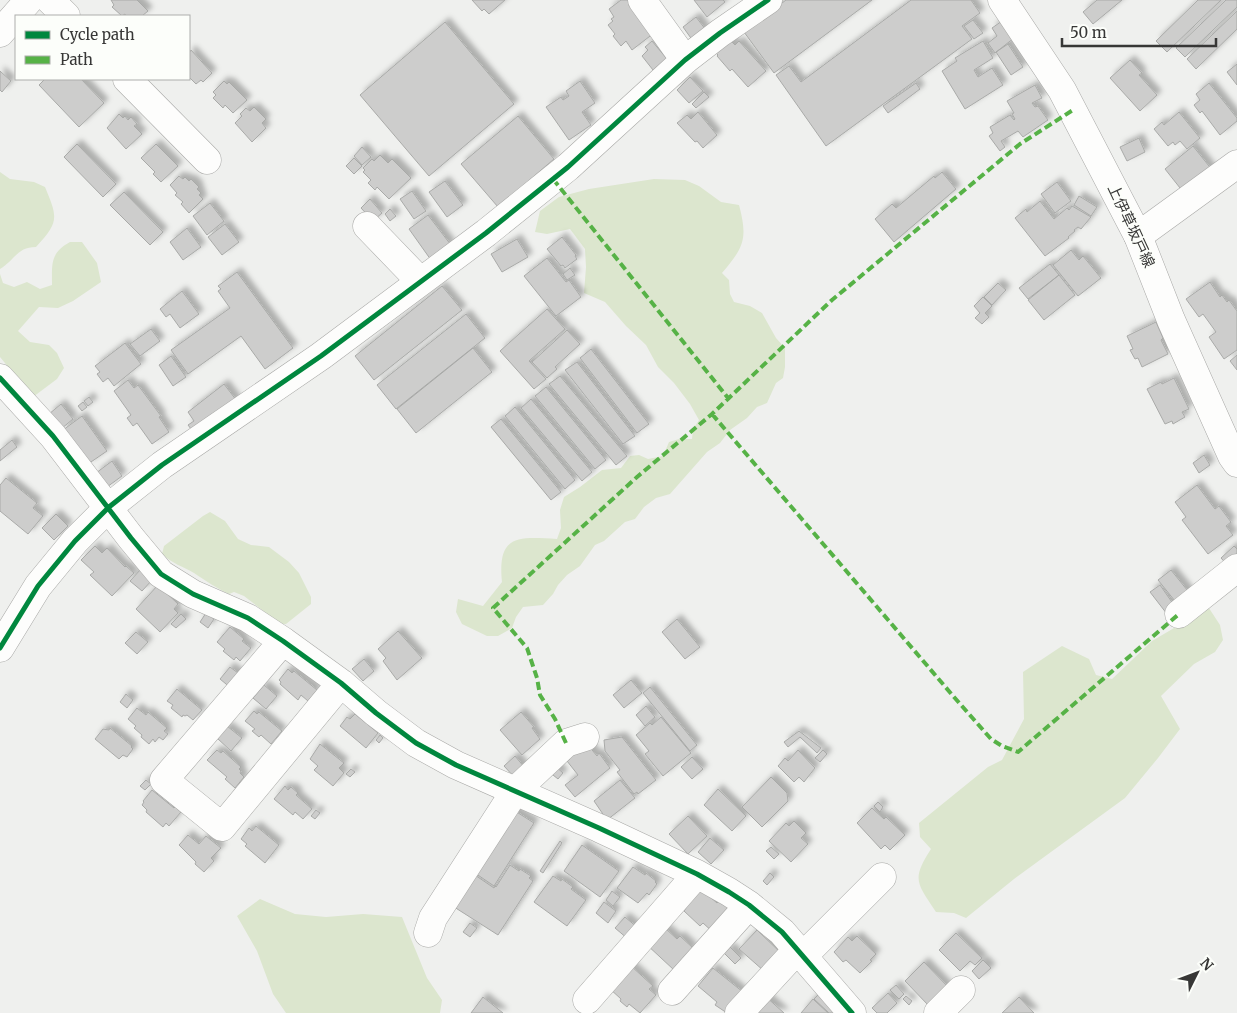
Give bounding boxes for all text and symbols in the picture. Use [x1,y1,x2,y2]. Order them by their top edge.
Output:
legend [15,15,190,80]
scale bar [1062,15,1216,47]
text: 50 m [1070,23,1107,42]
text: Cycle path [60,25,135,44]
text: Path [60,50,93,69]
street label: 上伊草坂戸線 [1104,181,1159,271]
north arrow [1172,948,1222,998]
text: N [1196,954,1217,974]

